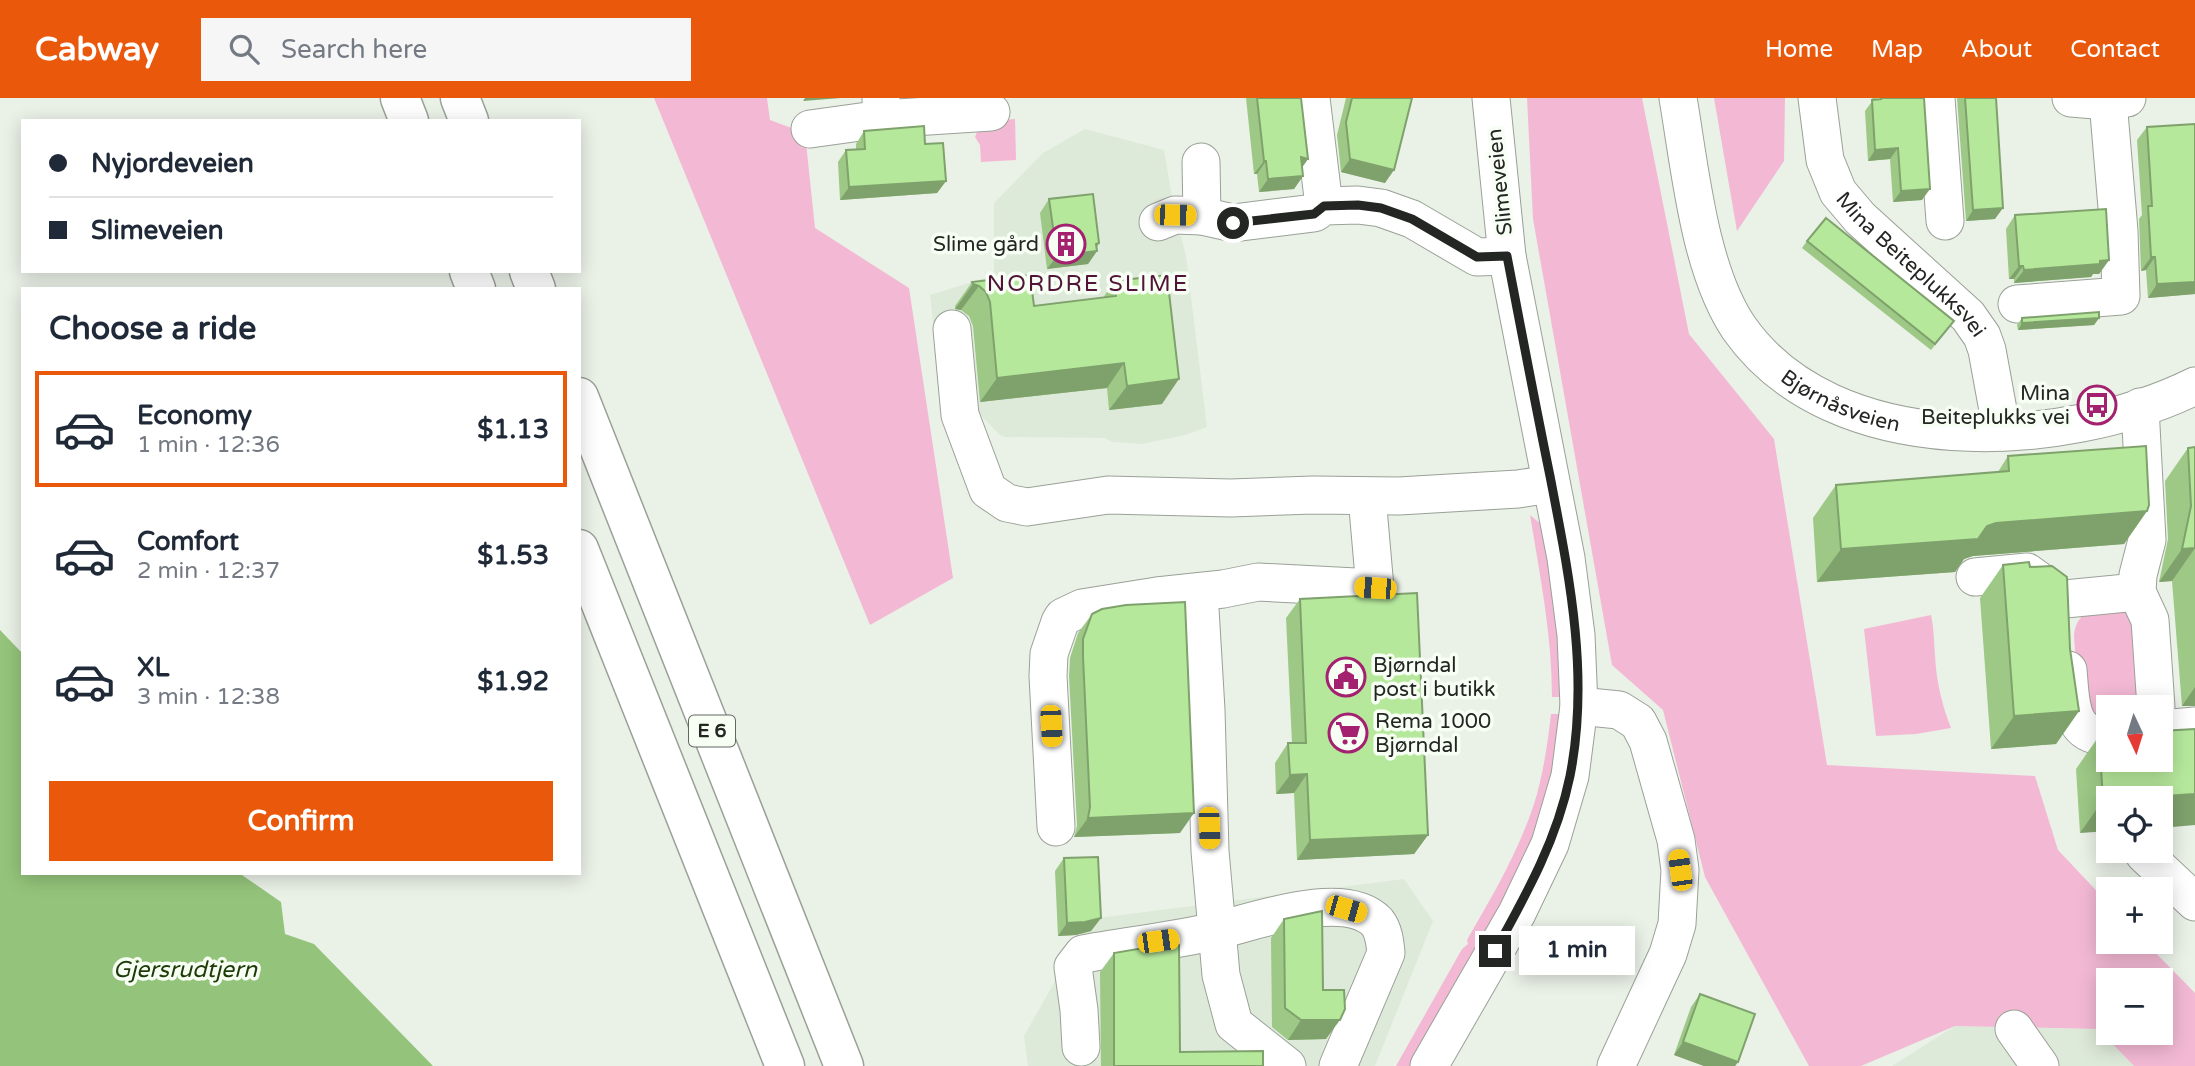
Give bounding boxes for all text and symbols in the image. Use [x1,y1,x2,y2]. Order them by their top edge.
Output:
search box [201,18,691,81]
text: Cabway [35,30,159,69]
icon: search [225,30,263,68]
text: Search here [281,34,427,65]
text: Home [1765,35,1833,64]
text: Map [1871,35,1923,64]
text: About [1961,35,2032,64]
text: Contact [2070,35,2160,64]
street label: Slimeveien [1482,127,1518,237]
text: Nyjordeveien [91,148,254,179]
street label: Mina Beiteplukksvei [1831,187,1991,342]
car [1154,204,1197,226]
route start [1217,207,1249,239]
text: Slimeveien [91,215,224,246]
building icon: Slime gård [1045,223,1087,265]
place label: Slime gård [933,232,1039,257]
district label: NORDRE SLIME [987,270,1189,298]
text: Choose a ride [49,310,256,348]
street label: Bjørnåsveien [1776,364,1903,437]
place label: Mina Beiteplukks vei [1921,381,2070,430]
bus stop icon: Mina Beiteplukks vei [2076,384,2118,426]
icon: car [53,398,116,461]
text: Economy [137,400,252,431]
text: $1.13 [477,414,549,445]
text: 1 min · 12:36 [137,431,280,459]
icon: car [53,524,116,587]
text: Comfort [137,526,239,557]
text: $1.53 [477,540,549,571]
text: 2 min · 12:37 [137,557,280,585]
car [1354,576,1397,600]
icon: car [53,650,116,713]
text: XL [137,652,169,683]
place label: Bjørndal post i butikk [1373,653,1495,702]
public building icon: Bjørndal post i butikk [1325,656,1367,698]
text: $1.92 [477,666,549,697]
text: 3 min · 12:38 [137,683,280,711]
north arrow [2096,695,2174,772]
map controls [2096,695,2173,1045]
car [1040,704,1063,748]
place label: Rema 1000 Bjørndal [1375,709,1491,758]
supermarket icon: Rema 1000 Bjørndal [1327,712,1369,754]
road number: E 6 [689,716,735,746]
button: Confirm [49,781,553,861]
button: locate [2096,786,2173,863]
car [1198,807,1221,849]
car [1667,848,1694,892]
button: + [2096,877,2173,954]
car [1323,893,1370,925]
callout: 1 min [1520,926,1635,976]
car [1136,928,1181,954]
route end [1479,935,1511,967]
text: 1 min [1546,936,1608,964]
water label: Gjersrudtjern [113,956,258,984]
button: − [2096,968,2173,1045]

